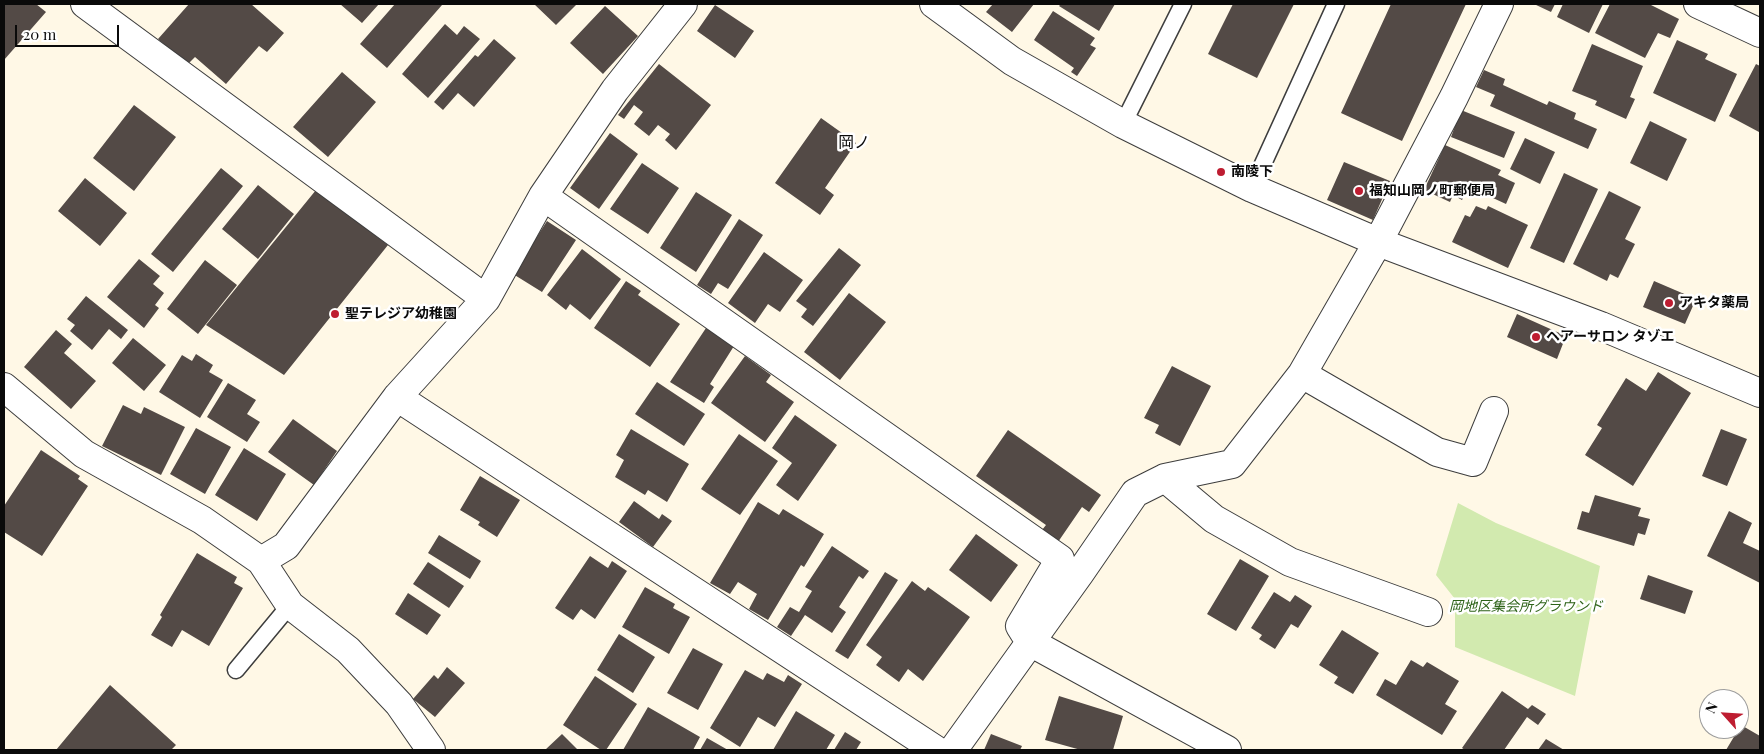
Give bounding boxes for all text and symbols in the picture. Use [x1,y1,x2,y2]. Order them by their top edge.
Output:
scale bar [18,15,121,47]
text: 20 m [23,24,56,44]
district label: 岡ノ [838,133,870,153]
place label: 南陵下 [1231,164,1273,180]
marker: 南陵下 [1215,166,1227,178]
place label: 福知山岡ノ町郵便局 [1369,183,1495,199]
marker: 福知山岡ノ町郵便局 [1353,185,1365,197]
place label: アキタ薬局 [1679,295,1749,311]
marker: アキタ薬局 [1663,297,1675,309]
place label: 聖テレジア幼稚園 [345,306,457,322]
marker: 聖テレジア幼稚園 [329,308,341,320]
place label: ヘアーサロン タゾエ [1546,329,1674,345]
marker: ヘアーサロン タゾエ [1530,331,1542,343]
park label: 岡地区集会所グラウンド [1449,599,1603,615]
north arrow [1699,689,1749,739]
text: N [1700,699,1722,716]

